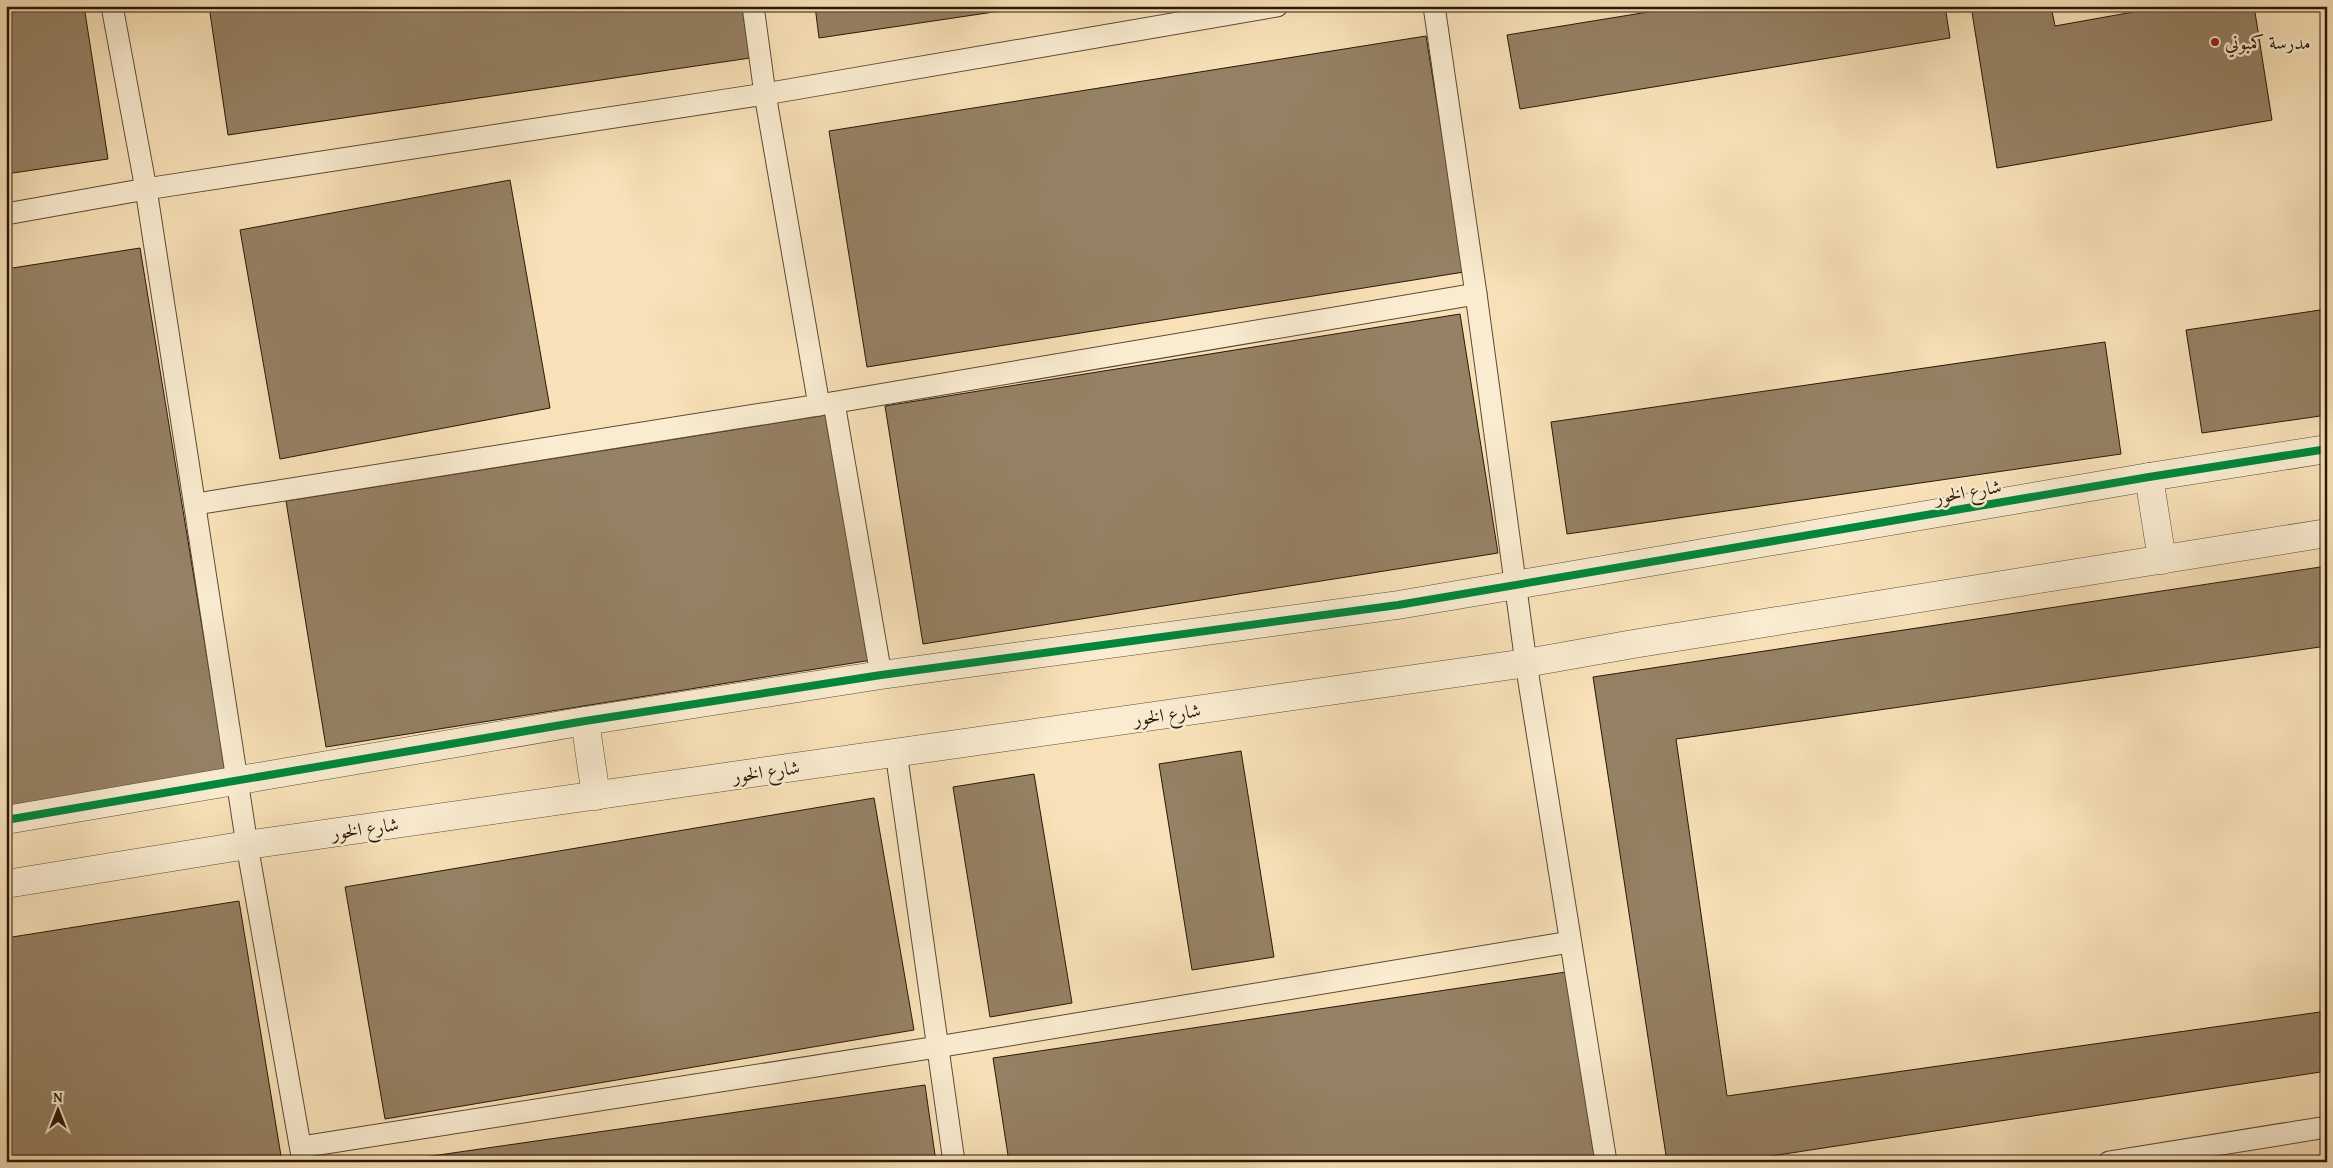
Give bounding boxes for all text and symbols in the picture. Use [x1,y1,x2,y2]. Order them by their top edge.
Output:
place label: مدرسة كمبوني [2225,28,2311,58]
marker: مدرسة كمبوني [2209,36,2221,48]
street label: شارع الخور [1930,471,2004,513]
street label: شارع الخور [1130,695,1203,735]
street label: شارع الخور [729,752,802,792]
street label: شارع الخور [328,809,401,849]
north arrow [32,1086,82,1136]
text: N [53,1087,63,1107]

